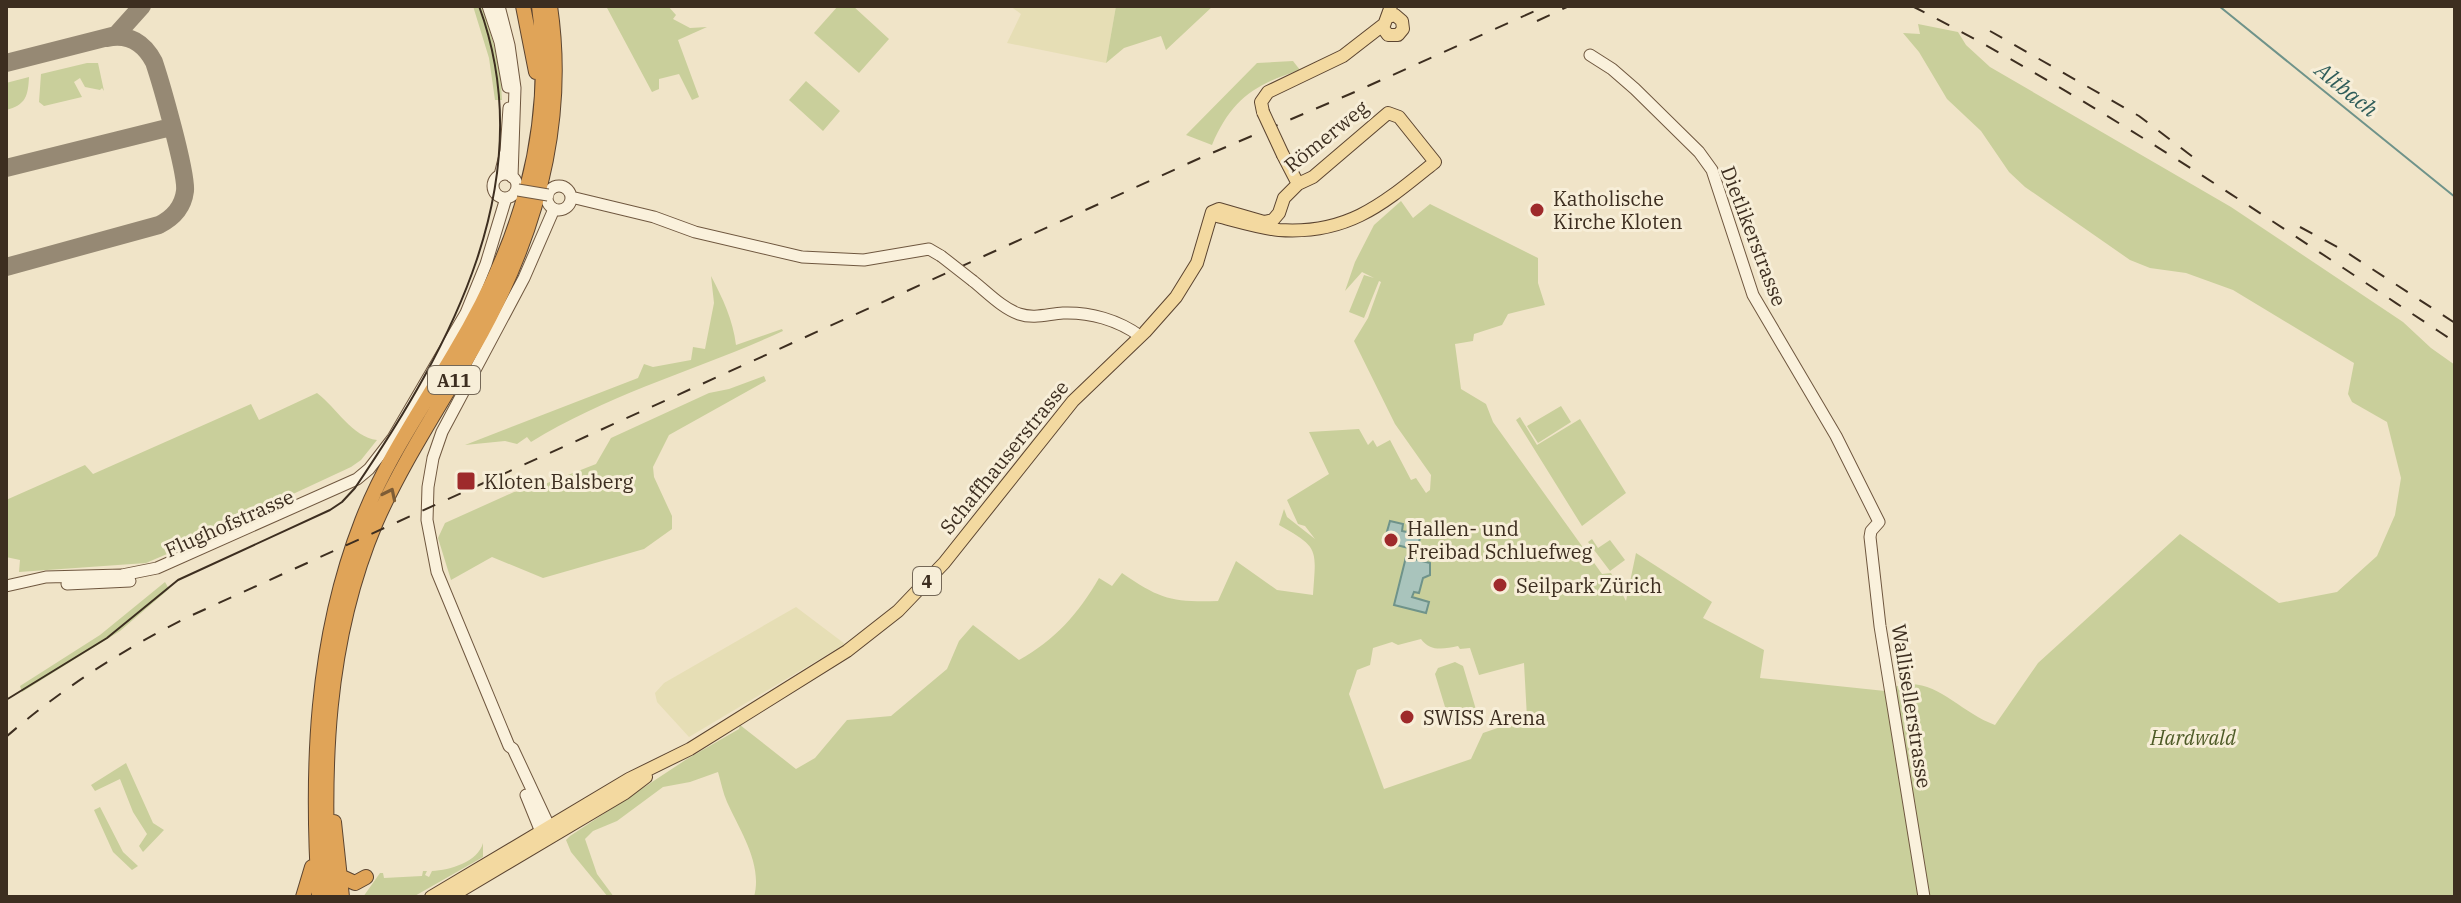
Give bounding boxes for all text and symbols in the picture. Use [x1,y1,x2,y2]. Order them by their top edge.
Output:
water label: Altbach [2308,54,2384,123]
street label: Römerweg [1278,94,1374,178]
street label: Dietlikerstrasse [1715,162,1793,310]
place label: Katholische Kirche Kloten [1553,185,1683,235]
marker: Katholische Kirche Kloten [1528,201,1546,219]
road number: A11 [428,366,480,394]
street label: Schaffhauserstrasse [934,374,1074,540]
place label: Kloten Balsberg [484,468,633,495]
marker: Kloten Balsberg [455,470,477,492]
street label: Flughofstrasse [160,482,298,564]
one-way arrow [380,487,396,502]
place label: Hallen- und Freibad Schluefweg [1407,515,1592,565]
marker: Hallen- und Freibad Schluefweg [1382,531,1400,549]
road number: 4 [913,567,941,595]
place label: Seilpark Zürich [1516,572,1662,599]
marker: Seilpark Zürich [1491,576,1509,594]
street label: Wallisellerstrasse [1886,622,1938,790]
place label: SWISS Arena [1423,704,1546,731]
marker: SWISS Arena [1398,708,1416,726]
park label: Hardwald [2149,724,2237,751]

